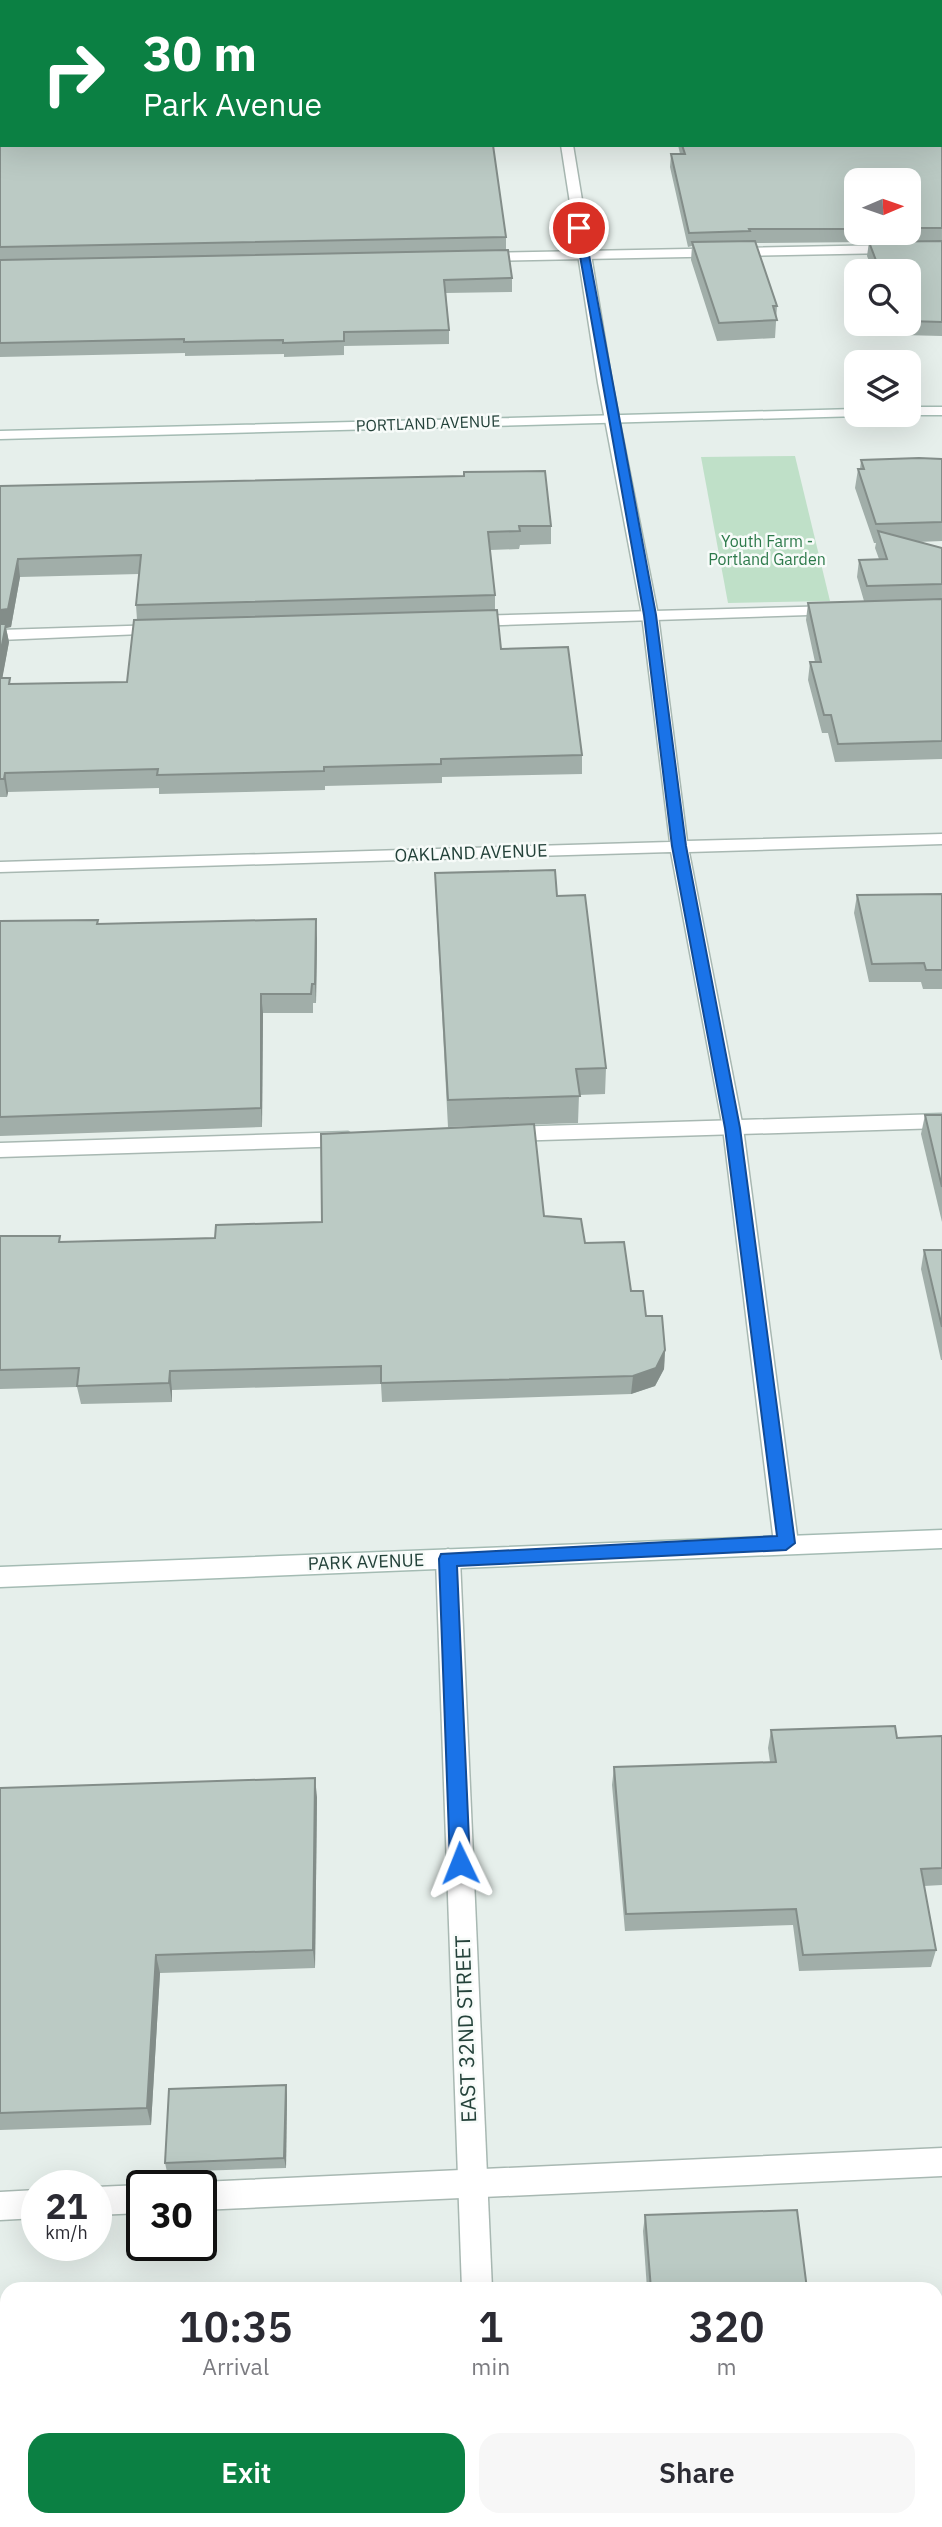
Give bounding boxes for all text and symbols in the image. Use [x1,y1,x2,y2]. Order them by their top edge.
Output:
text: 30 m [143,21,257,84]
icon: right [28,28,119,119]
text: Park Avenue [143,83,322,125]
north arrow [844,168,920,245]
map controls [844,168,921,427]
pin [549,198,609,258]
icon: arrive [560,209,598,247]
button: search [844,259,921,336]
button: layers [844,350,921,427]
street label: PORTLAND AVENUE [355,410,501,436]
park label: Youth Farm - Portland Garden [708,531,826,569]
street label: OAKLAND AVENUE [394,838,548,867]
street label: PARK AVENUE [307,1548,425,1575]
position arrow [423,1826,497,1900]
street label: EAST 32ND STREET [448,1935,482,2123]
speed limit sign: 30 [126,2170,217,2261]
text: 21 [45,2183,88,2229]
text: km/h [45,2221,88,2244]
text: 10:35 [179,2299,293,2354]
text: 1 [478,2299,503,2354]
text: 320 [689,2299,764,2354]
text: Arrival [202,2351,269,2381]
text: min [471,2351,510,2381]
text: m [717,2351,737,2381]
button: Exit [28,2433,465,2513]
button: Share [479,2433,915,2513]

